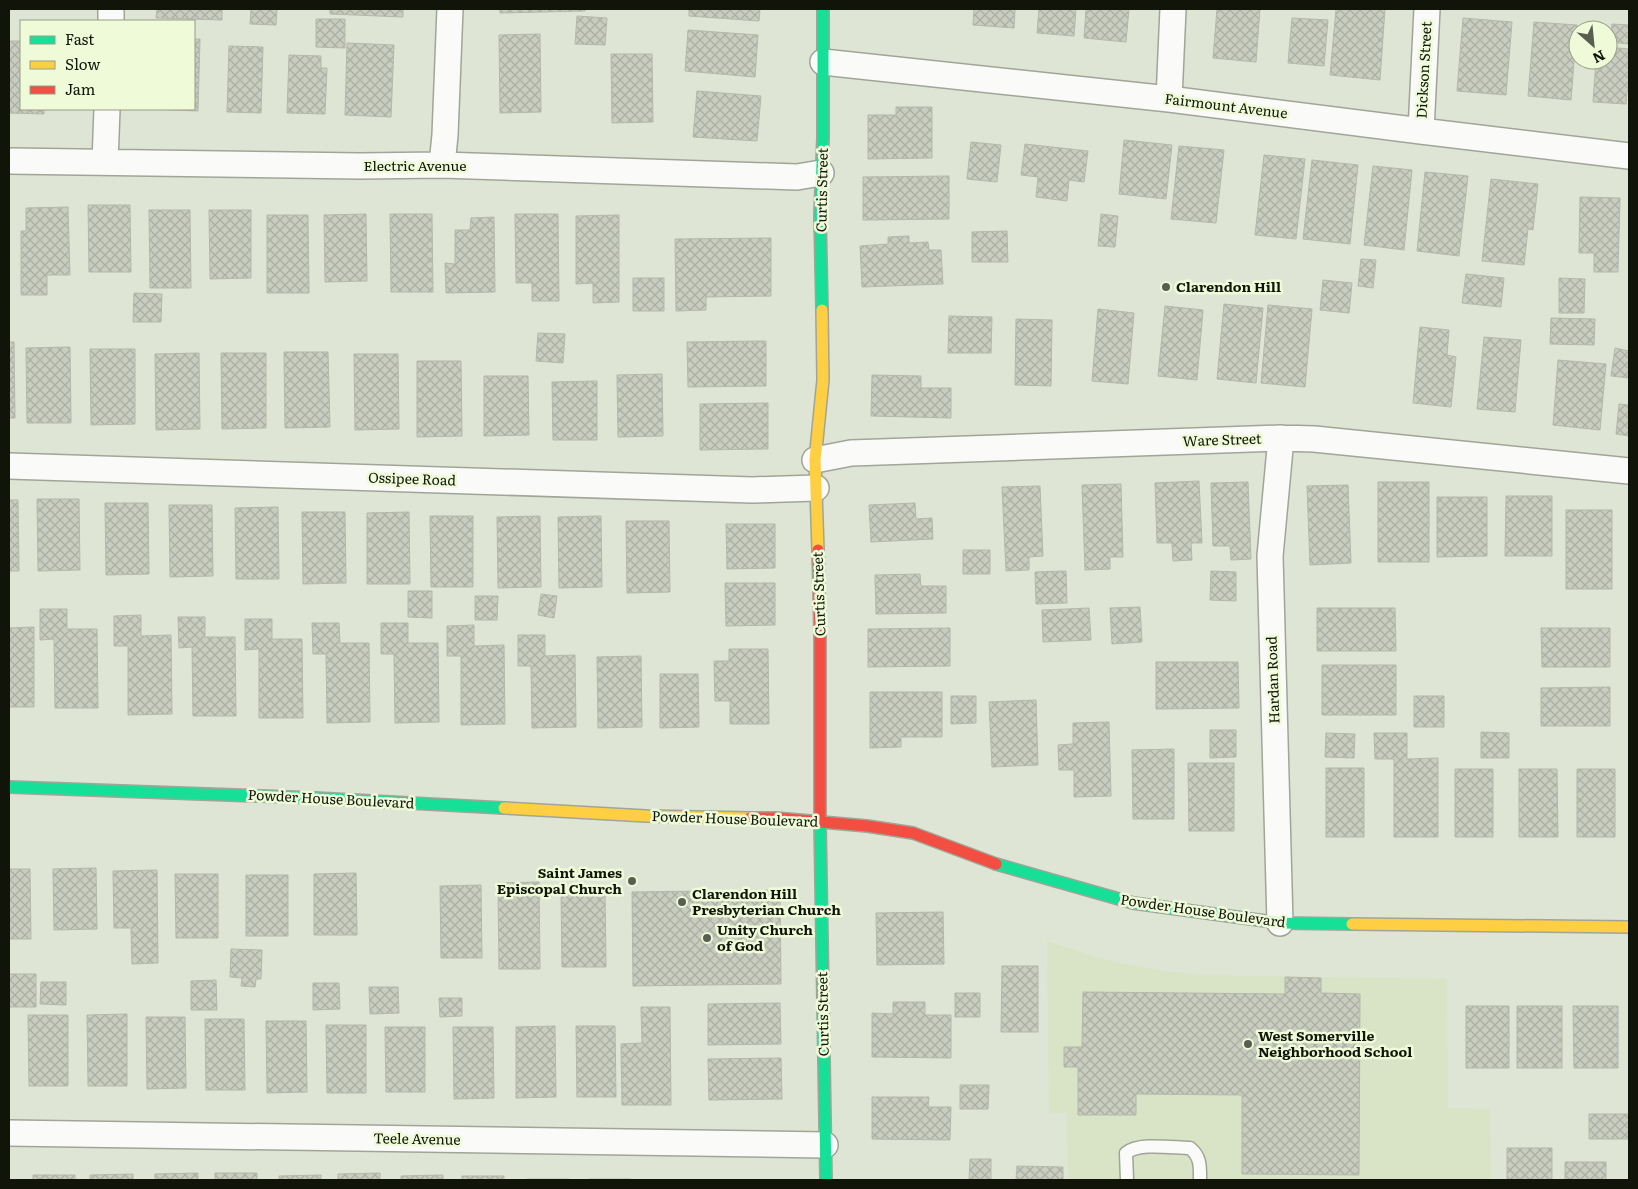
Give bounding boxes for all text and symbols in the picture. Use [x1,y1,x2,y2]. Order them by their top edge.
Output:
legend [20,20,195,110]
north arrow [1568,20,1618,70]
street label: Dickson Street [1410,21,1436,119]
text: Fast [65,27,94,50]
text: N [1589,46,1609,69]
text: Slow [65,52,100,75]
text: Jam [65,77,96,100]
street label: Fairmount Avenue [1163,88,1289,122]
street label: Curtis Street [810,147,832,232]
street label: Electric Avenue [363,155,467,175]
place label: Clarendon Hill [1176,276,1281,296]
marker: Clarendon Hill [1160,281,1172,293]
street label: Ware Street [1182,428,1262,450]
street label: Ossipee Road [368,466,457,490]
street label: Curtis Street [807,551,829,637]
street label: Hardan Road [1260,635,1284,724]
street label: Powder House Boulevard [247,784,415,812]
street label: Powder House Boulevard [651,805,819,831]
place label: Saint James Episcopal Church [497,862,622,898]
marker: Saint James Episcopal Church [626,875,638,887]
place label: Clarendon Hill Presbyterian Church [692,883,841,919]
street label: Powder House Boulevard [1119,889,1287,932]
marker: Clarendon Hill Presbyterian Church [676,896,688,908]
place label: Unity Church of God [717,919,813,955]
marker: Unity Church of God [701,932,713,944]
street label: Curtis Street [811,971,833,1056]
place label: West Somerville Neighborhood School [1258,1025,1412,1061]
marker: West Somerville Neighborhood School [1242,1038,1254,1050]
street label: Teele Avenue [373,1127,461,1149]

